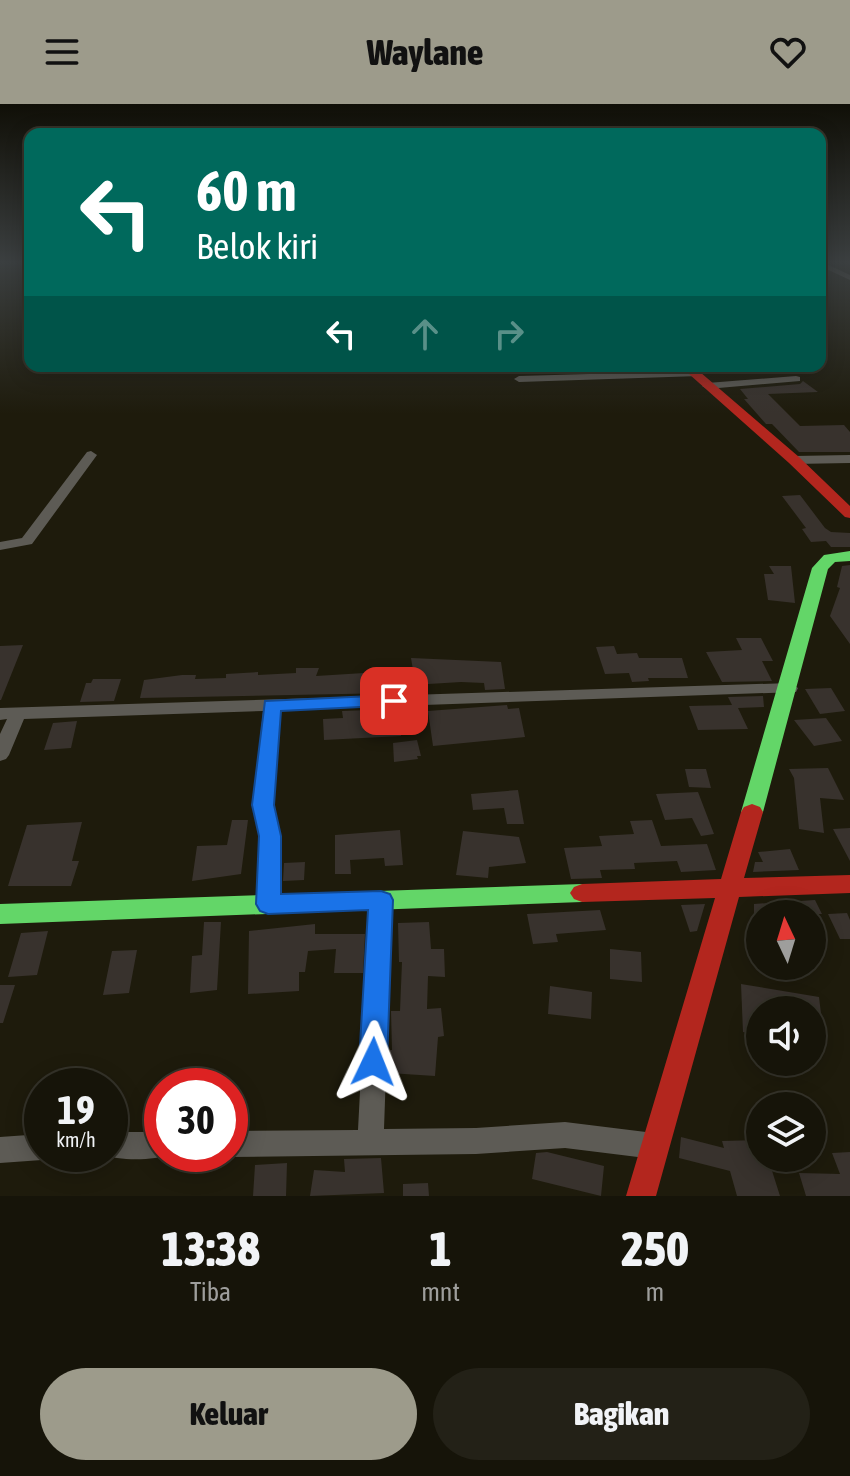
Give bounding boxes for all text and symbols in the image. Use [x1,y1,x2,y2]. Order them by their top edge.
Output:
icon: menu [40,30,84,74]
icon: heart [766,30,810,74]
text: Waylane [367,31,483,73]
text: 60 m [196,159,297,223]
icon: left [64,160,168,264]
text: Belok kiri [196,225,318,267]
icon: left [319,312,363,356]
icon: ahead [403,312,447,356]
icon: right [487,312,531,356]
pin [360,667,428,735]
icon: arrive [372,679,416,723]
north arrow [746,900,826,980]
map controls [746,900,826,1172]
button: sound [746,996,826,1076]
position arrow [331,1020,415,1104]
speed limit sign: 30 [144,1068,248,1172]
text: 19 [57,1087,95,1132]
button: layers [746,1092,826,1172]
text: km/h [56,1128,96,1151]
text: 13:38 [161,1221,260,1276]
text: 1 [429,1221,452,1276]
text: 250 [621,1221,689,1276]
text: Tiba [190,1277,231,1307]
text: mnt [421,1277,460,1307]
text: m [646,1277,664,1307]
button: Keluar [40,1368,417,1460]
button: Bagikan [433,1368,810,1460]

